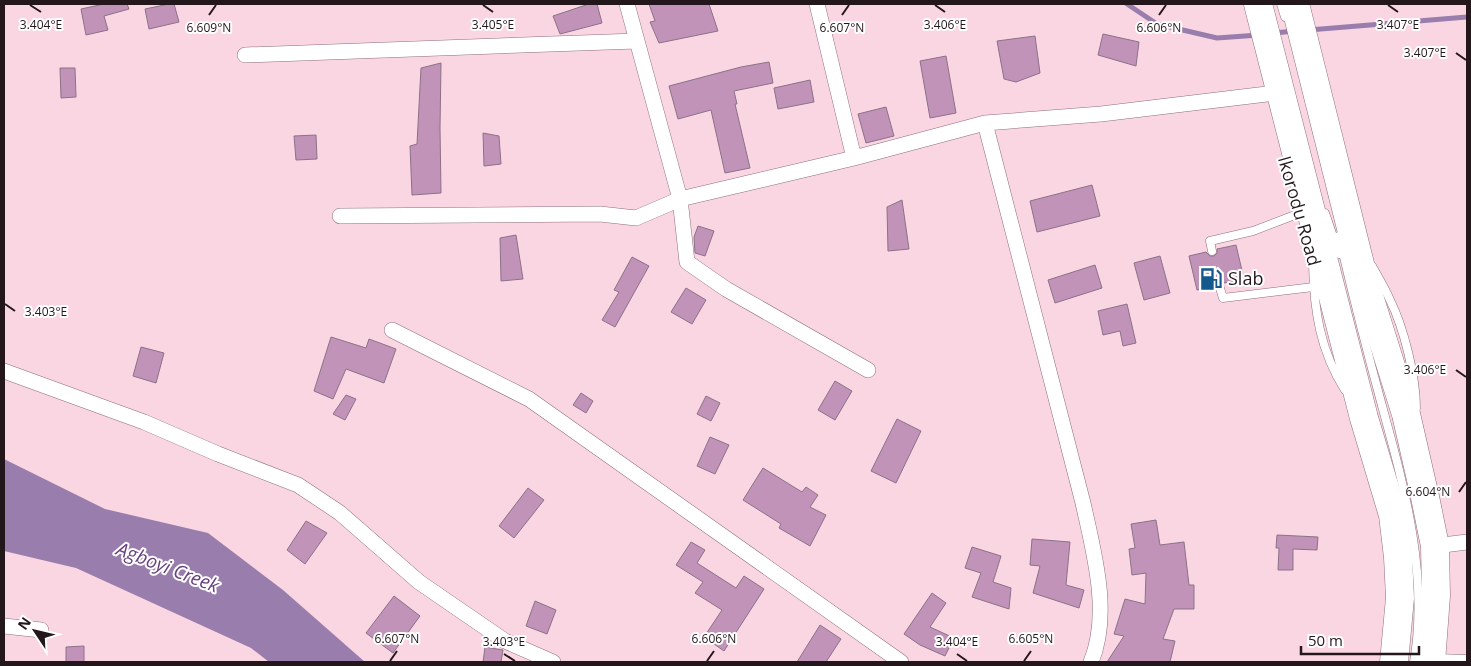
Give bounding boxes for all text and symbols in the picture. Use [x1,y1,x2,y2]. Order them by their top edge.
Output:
text: 3.404°E [20,16,62,33]
text: 3.405°E [472,16,514,33]
text: 3.406°E [924,16,966,33]
text: 3.407°E [1377,16,1419,33]
text: 6.609°N [187,19,231,36]
text: 6.607°N [820,19,864,36]
text: 6.606°N [1137,19,1181,36]
text: 3.407°E [1404,44,1446,61]
street label: Ikorodu Road [1273,153,1327,268]
fuel station icon: Slab [1198,266,1224,292]
place label: Slab [1228,266,1263,290]
text: 3.403°E [25,303,67,320]
text: 3.406°E [1404,361,1446,378]
text: 6.604°N [1406,483,1450,500]
water label: Agboyi Creek [111,535,224,599]
north arrow [10,606,60,656]
text: N [13,613,35,633]
scale bar [1301,624,1418,656]
text: 6.607°N [375,630,419,647]
text: 6.606°N [692,630,736,647]
text: 6.605°N [1009,630,1053,647]
text: 50 m [1308,630,1343,650]
text: 3.403°E [483,633,525,650]
text: 3.404°E [936,633,978,650]

